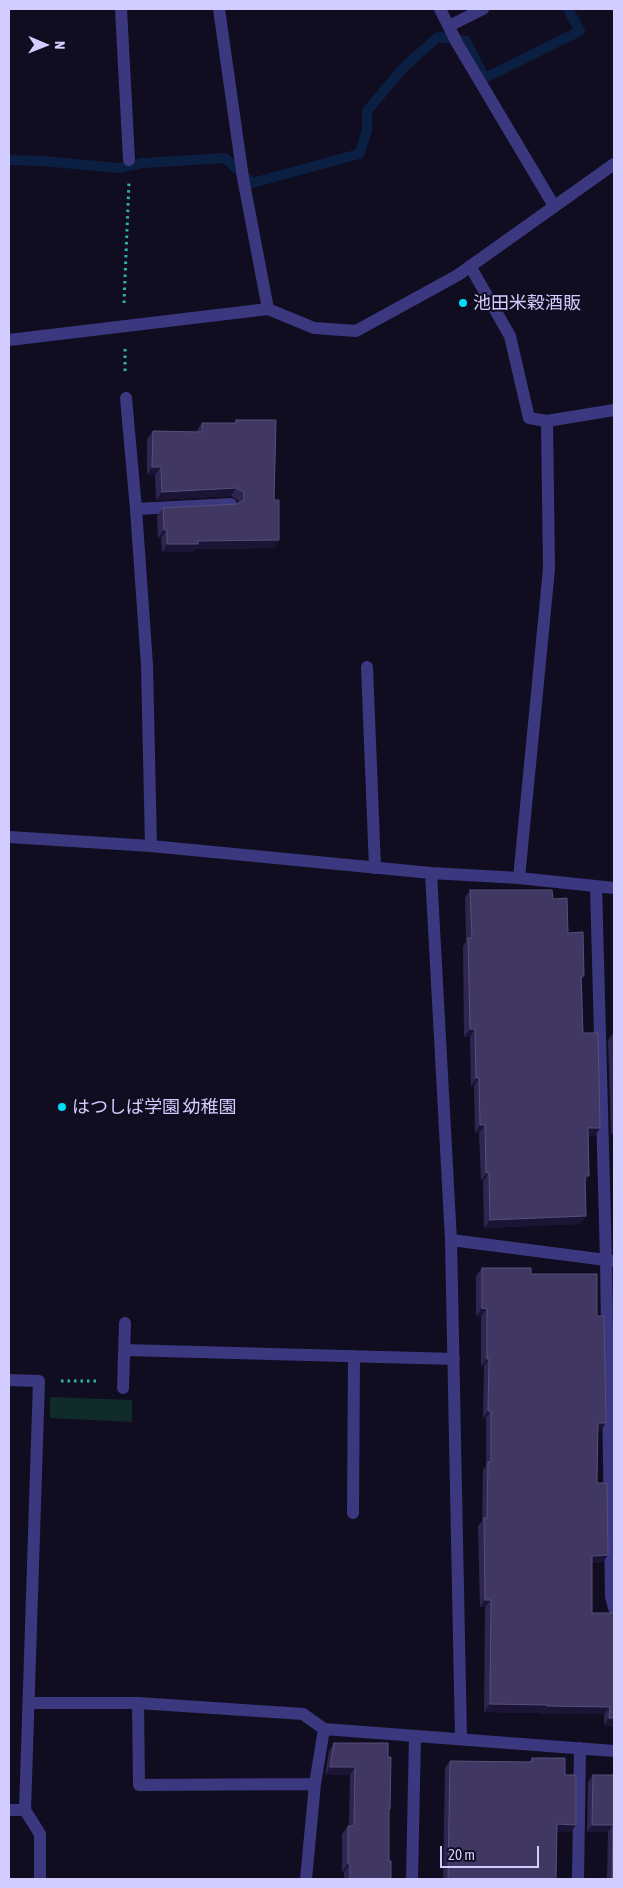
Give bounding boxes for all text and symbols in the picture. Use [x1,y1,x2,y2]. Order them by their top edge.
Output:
north arrow [20,20,70,70]
text: N [52,41,68,50]
place label: 池田米穀酒販 [473,292,581,314]
marker: 池田米穀酒販 [457,297,469,309]
place label: はつしば学園 幼稚園 [72,1096,236,1118]
marker: はつしば学園 幼稚園 [56,1101,68,1113]
scale bar [443,1836,542,1868]
text: 20 m [448,1846,475,1863]

